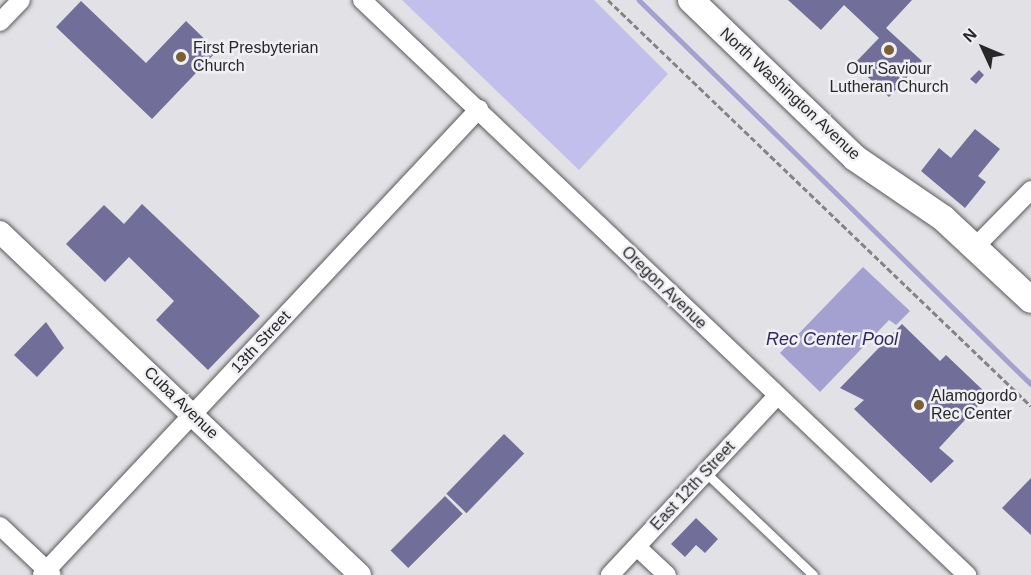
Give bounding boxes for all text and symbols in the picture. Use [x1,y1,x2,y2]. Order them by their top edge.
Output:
north arrow [953,18,1013,78]
street label: North Washington Avenue [715,24,865,164]
text: N [960,25,980,45]
place label: First Presbyterian Church [193,38,318,76]
marker: Our Saviour Lutheran Church [882,43,896,57]
marker: First Presbyterian Church [174,50,188,64]
place label: Our Saviour Lutheran Church [829,59,949,97]
street label: Oregon Avenue [617,242,711,334]
street label: 13th Street [227,307,295,377]
water label: Rec Center Pool [766,328,898,350]
street label: Cuba Avenue [140,363,222,443]
place label: Alamogordo Rec Center [931,386,1017,424]
marker: Alamogordo Rec Center [912,398,926,412]
street label: East 12th Street [647,437,739,535]

